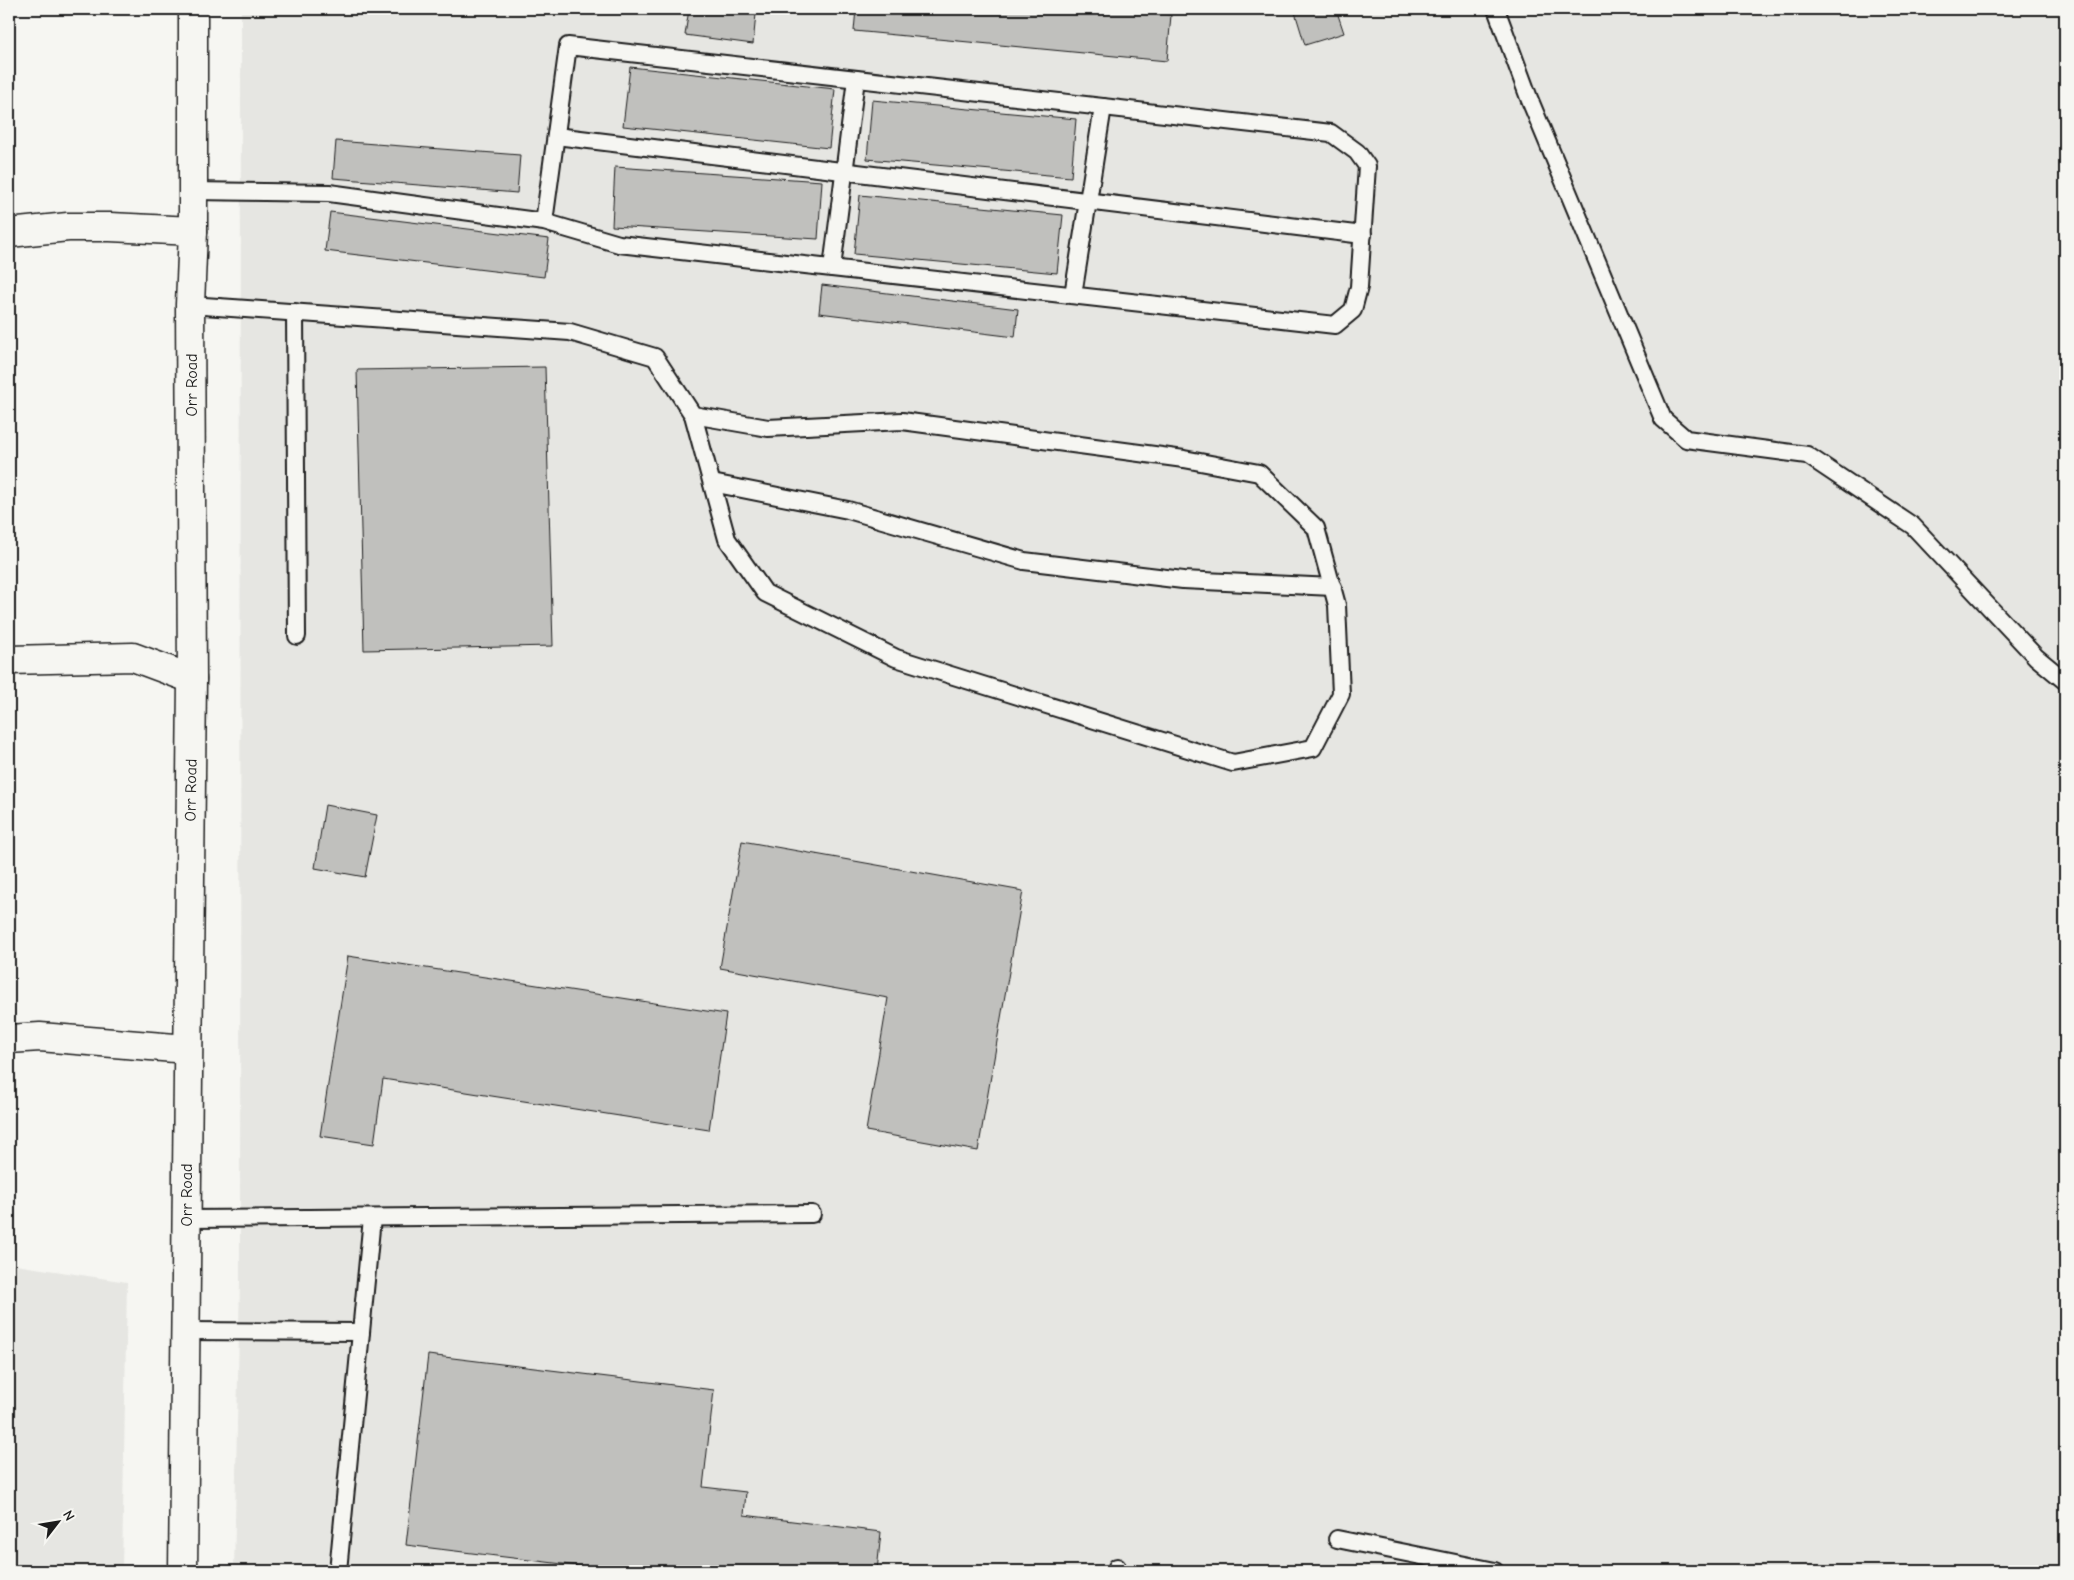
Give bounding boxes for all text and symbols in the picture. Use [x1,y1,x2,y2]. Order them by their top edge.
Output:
street label: Orr Road [183,354,201,416]
street label: Orr Road [181,758,201,822]
street label: Orr Road [178,1164,196,1226]
north arrow [32,1498,82,1548]
text: N [59,1507,78,1524]

